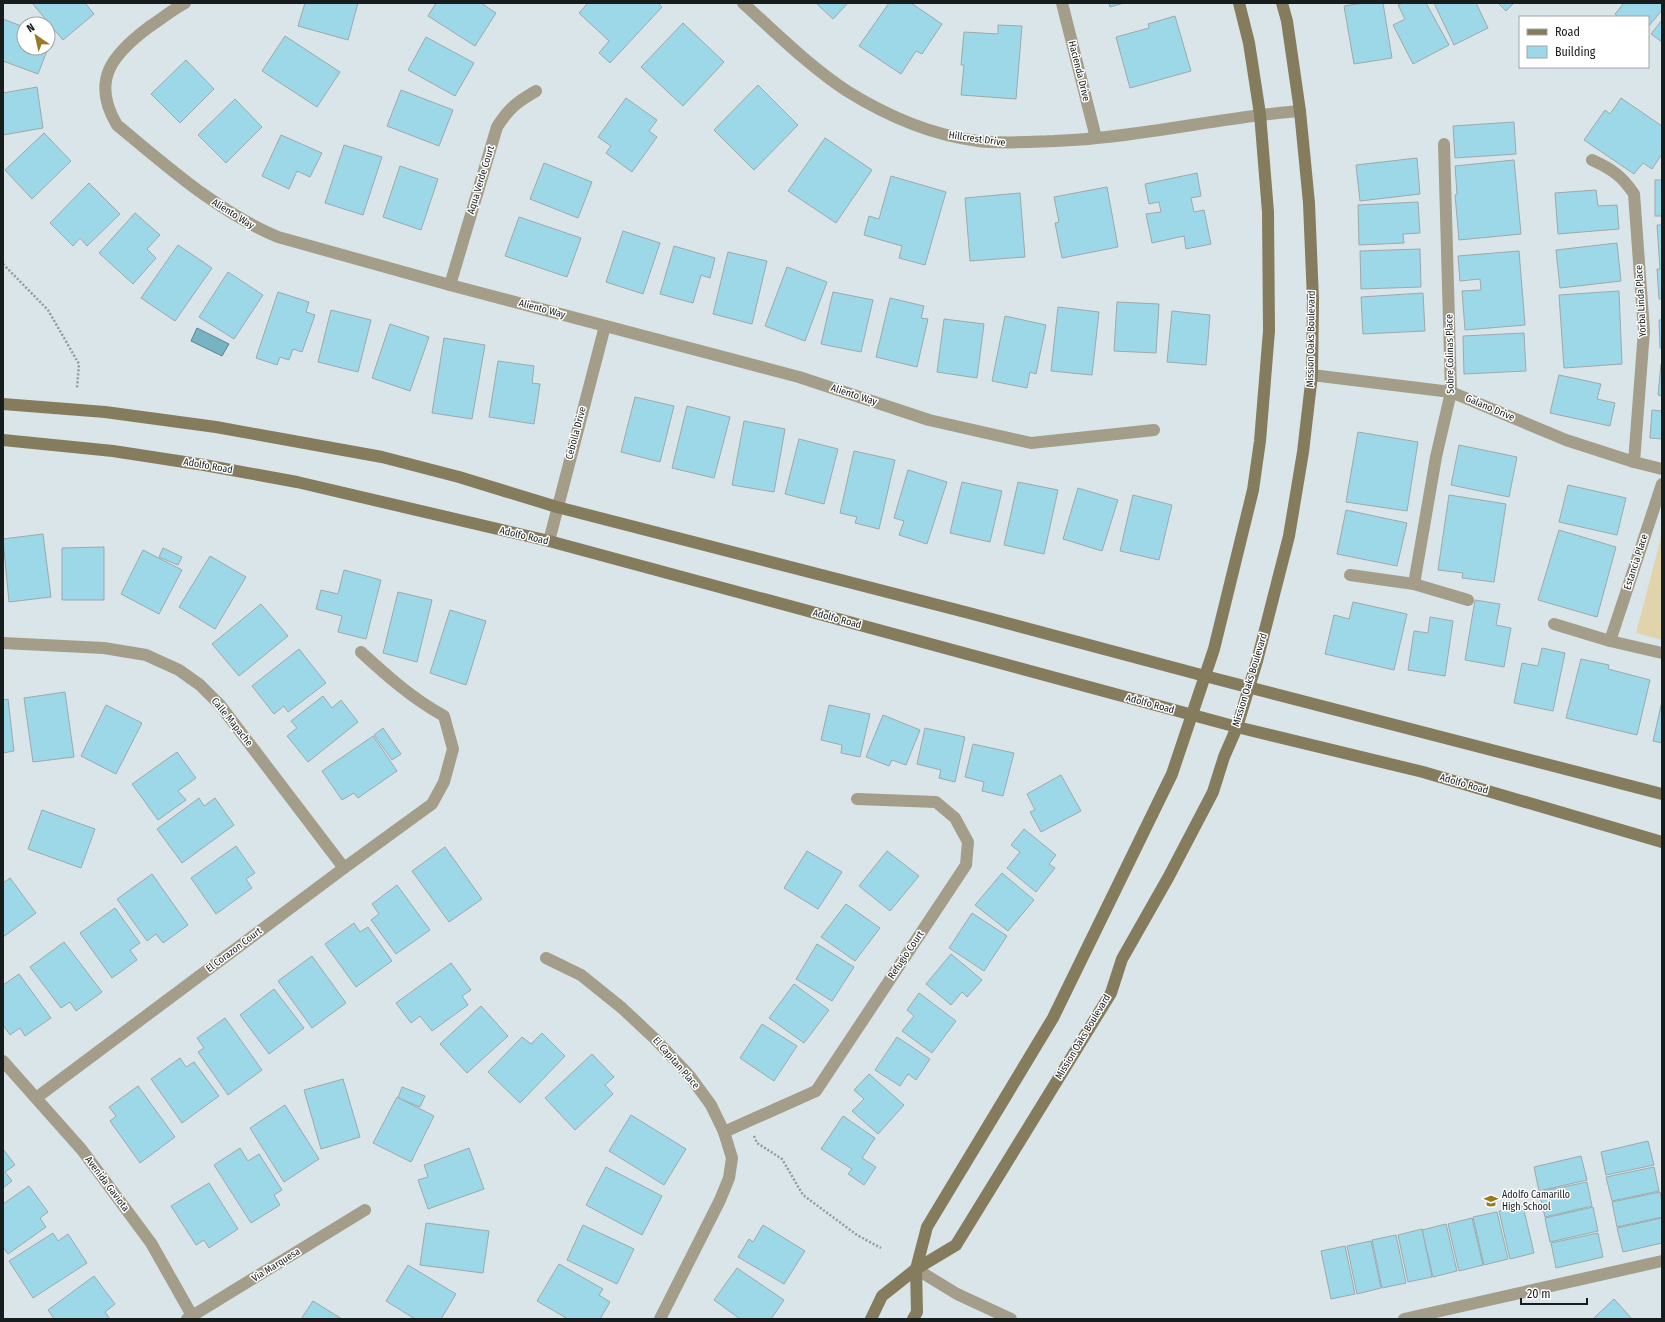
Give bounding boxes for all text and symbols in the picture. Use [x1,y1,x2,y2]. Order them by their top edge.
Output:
north arrow [16,16,56,56]
legend [1519,16,1649,68]
text: N [24,21,37,35]
text: Road [1555,25,1580,39]
street label: Hacienda Drive [1066,40,1092,102]
text: Building [1555,45,1596,59]
street label: Hillcrest Drive [948,129,1006,149]
street label: Aqua Verde Court [465,144,497,216]
street label: Aliento Way [210,196,257,232]
street label: Yorba Linda Place [1633,265,1649,337]
street label: Mission Oaks Boulevard [1304,290,1318,388]
street label: Aliento Way [517,297,567,321]
street label: Sobre Colinas Place [1443,314,1457,394]
street label: Aliento Way [829,382,879,408]
street label: Galano Drive [1464,392,1516,424]
street label: Cebolla Drive [563,405,589,461]
street label: Adolfo Road [182,456,234,476]
street label: Adolfo Road [498,525,550,547]
street label: Estancia Place [1621,533,1651,591]
street label: Adolfo Road [811,607,863,631]
street label: Mission Oaks Boulevard [1230,632,1270,728]
street label: Adolfo Road [1124,692,1176,716]
street label: Calle Mapache [209,695,255,749]
street label: Adolfo Road [1438,771,1490,797]
street label: El Corazon Court [204,925,265,975]
street label: Refugio Court [886,928,927,981]
street label: Mission Oaks Boulevard [1053,992,1113,1082]
street label: El Capitan Place [650,1035,702,1091]
street label: Avenida Gaviota [82,1154,132,1214]
place label: Adolfo Camarillo High School [1502,1189,1570,1213]
school or university icon: Adolfo Camarillo High School [1483,1193,1499,1209]
street label: Via Marquesa [250,1245,302,1285]
scale bar [1521,1280,1587,1306]
text: 20 m [1527,1287,1551,1301]

